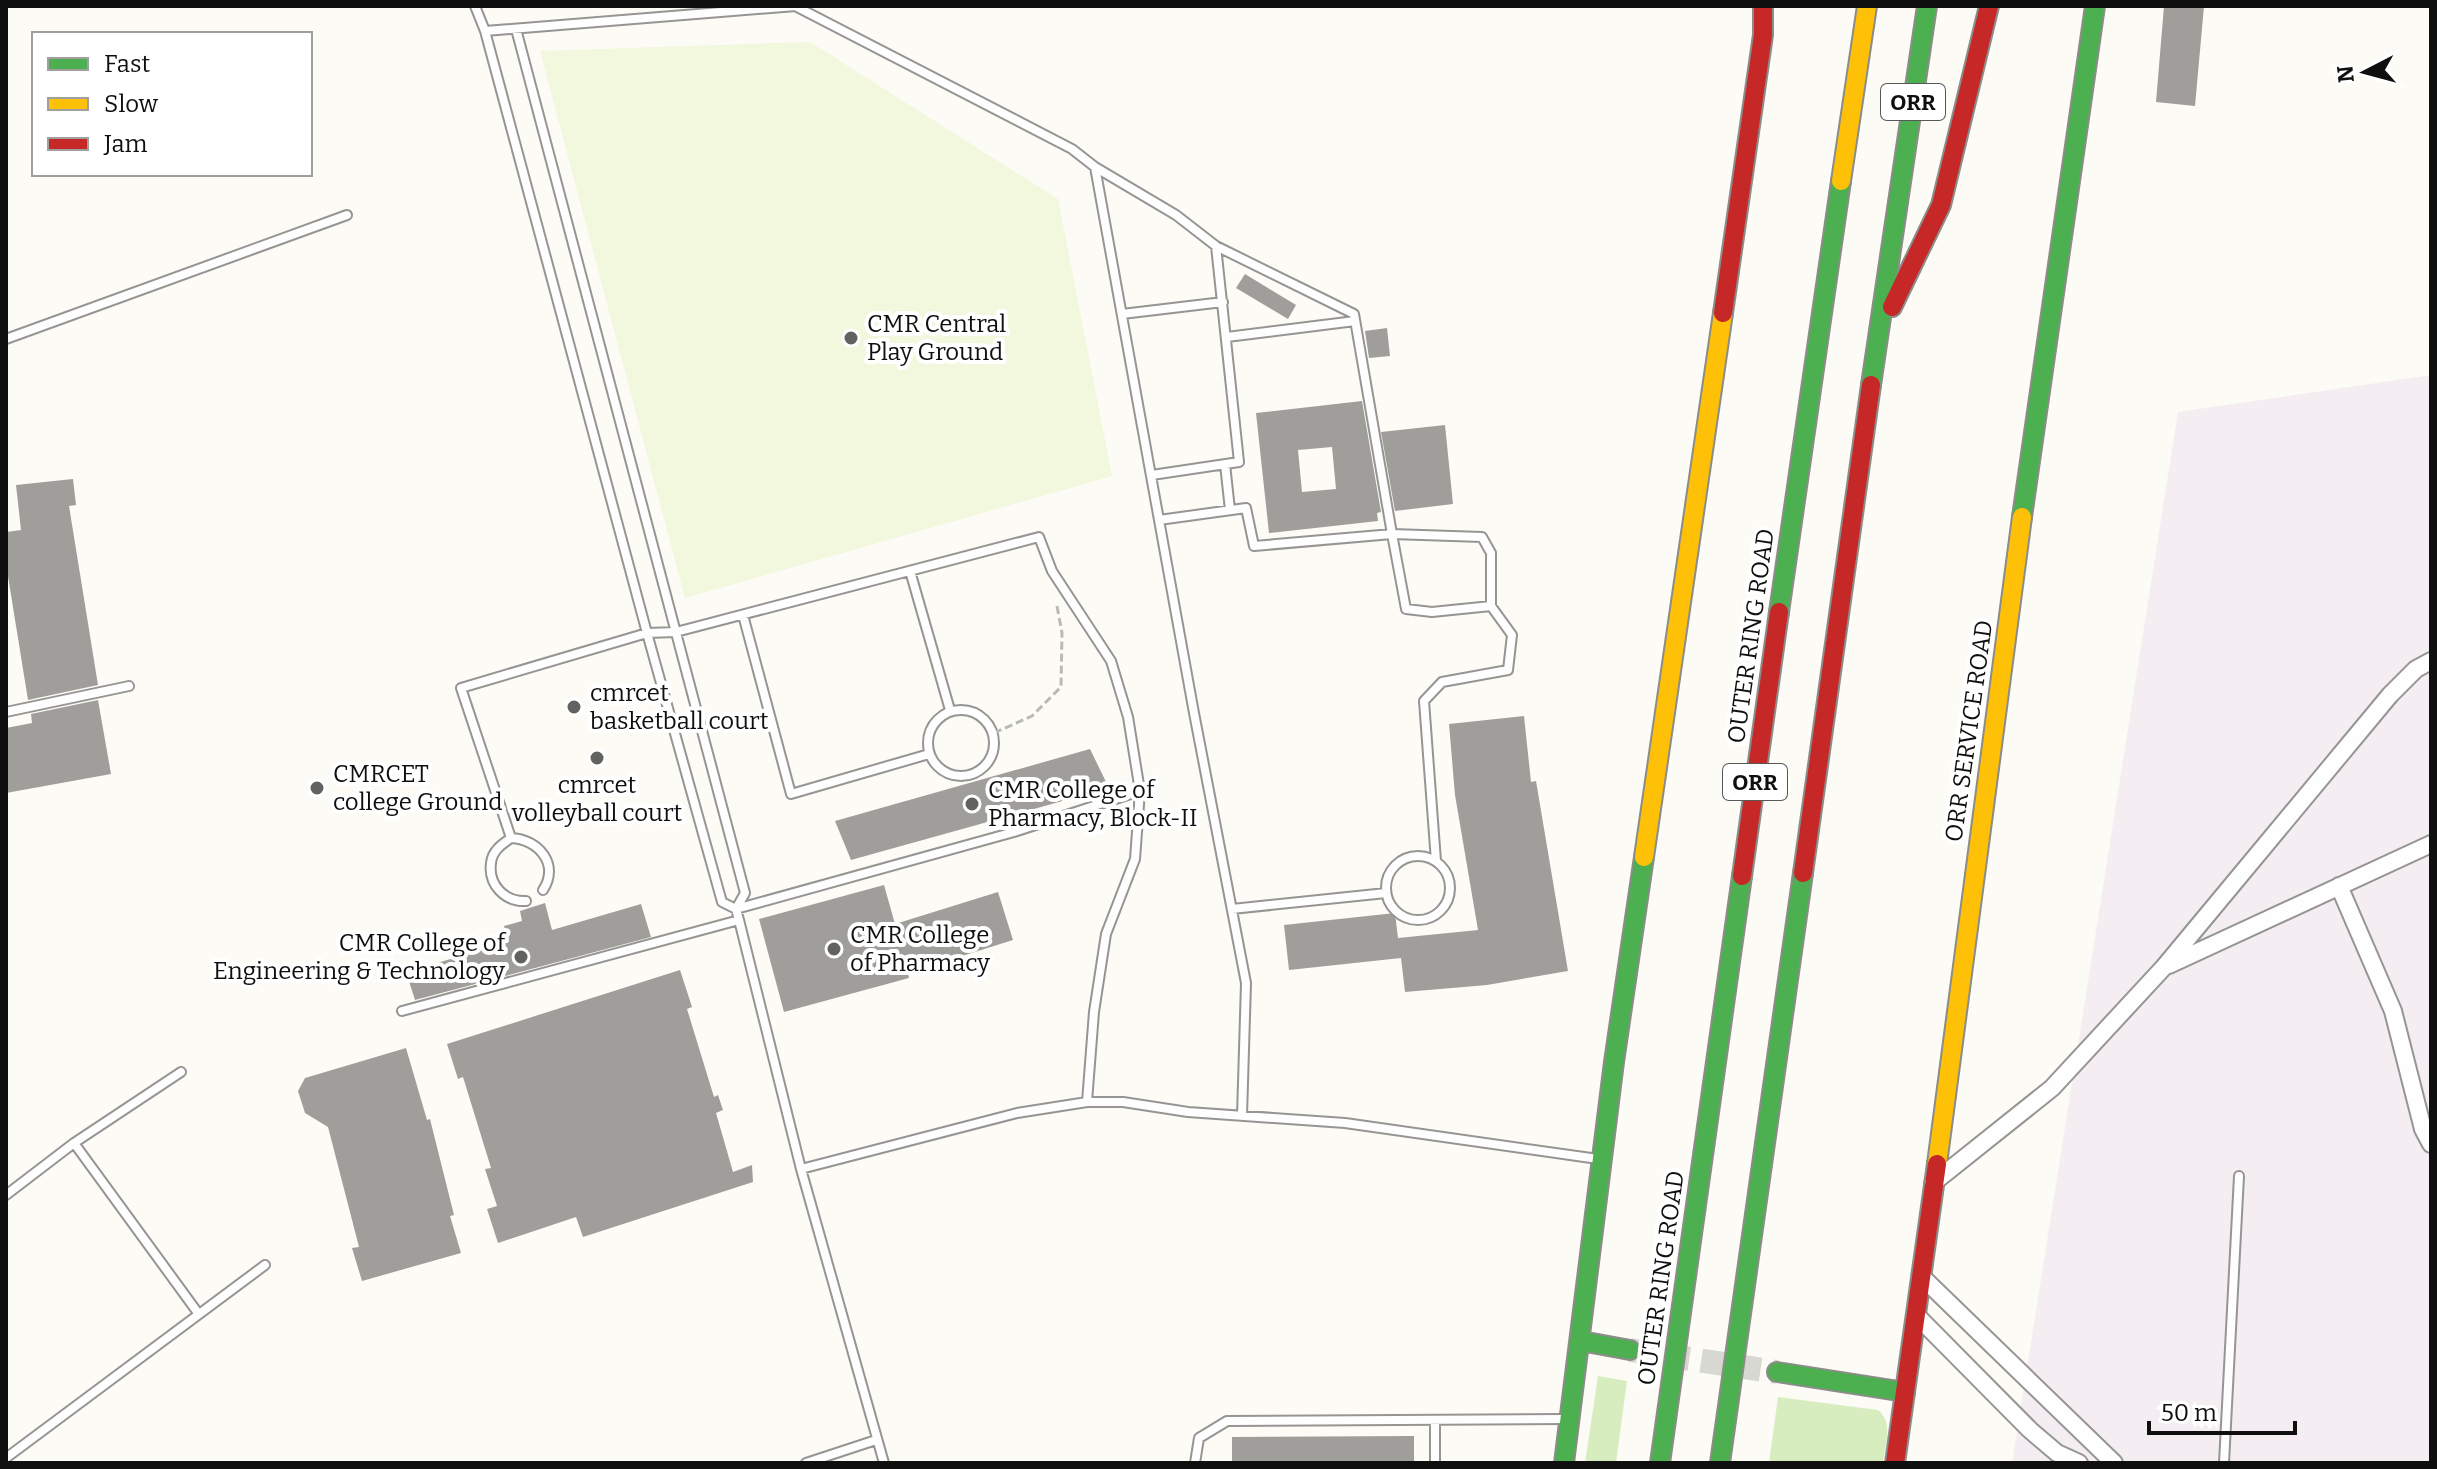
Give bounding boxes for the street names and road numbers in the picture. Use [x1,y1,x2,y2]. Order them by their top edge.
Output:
road number: ORR [1881,84,1945,120]
street label: OUTER RING ROAD [1722,527,1780,745]
street label: ORR SERVICE ROAD [1940,618,1998,844]
road number: ORR [1723,764,1787,800]
street label: OUTER RING ROAD [1632,1169,1690,1387]

